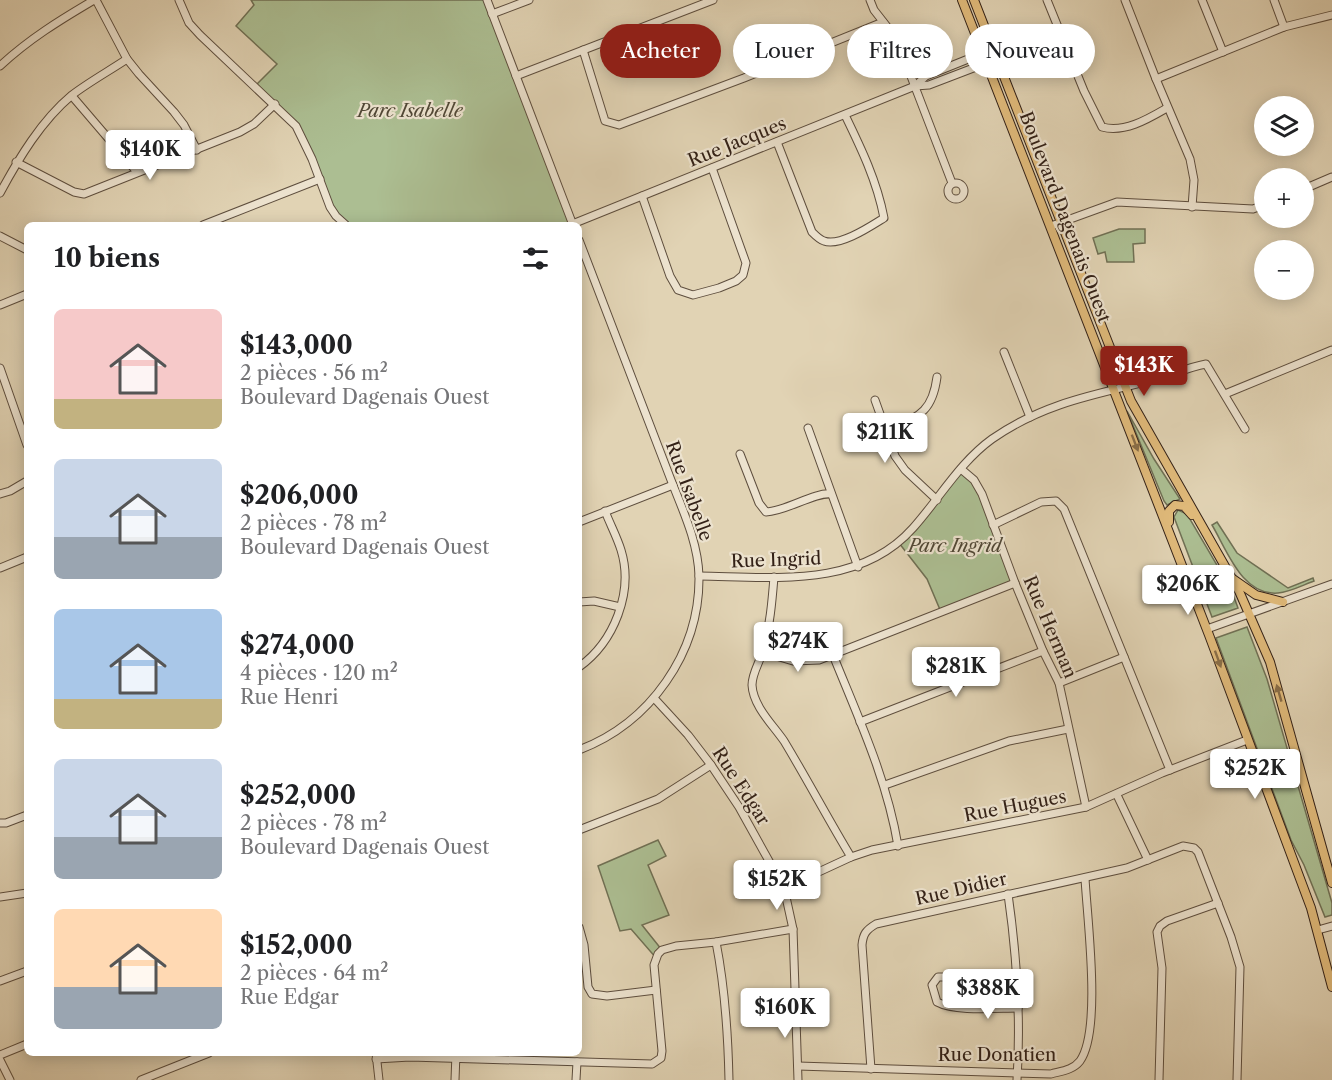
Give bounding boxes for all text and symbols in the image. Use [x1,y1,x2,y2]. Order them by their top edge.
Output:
chip: Acheter [600,24,721,78]
chip: Louer [733,24,835,78]
chip: Filtres [847,24,953,78]
chip: Nouveau [965,24,1095,78]
map controls [1254,96,1314,300]
button: layers [1254,96,1314,156]
park label: Parc Isabelle [355,100,464,122]
street label: Boulevard Dagenais Ouest [1015,108,1116,326]
street label: Rue Jacques [685,112,789,172]
pin: $140K [108,130,192,181]
text: $140K [120,137,180,161]
button: + [1254,168,1314,228]
button: − [1254,240,1314,300]
text: 10 biens [54,242,160,274]
icon: filters [519,242,552,275]
text: $143,000 [240,329,353,361]
icon: home [102,333,174,405]
pin: $143K [1102,346,1186,397]
text: $143K [1114,353,1174,377]
text: 2 pièces · 56 m² [240,361,388,385]
text: Boulevard Dagenais Ouest [240,385,489,409]
pin: $211K [843,413,927,464]
text: $211K [857,420,913,444]
one-way arrow [1131,434,1140,452]
street label: Rue Isabelle [661,438,717,544]
text: $206,000 [240,479,359,511]
icon: home [102,483,174,555]
text: 2 pièces · 78 m² [240,511,387,535]
text: Boulevard Dagenais Ouest [240,535,489,559]
park label: Parc Ingrid [906,535,1004,557]
street label: Rue Ingrid [730,547,822,573]
pin: $206K [1146,565,1230,616]
street label: Rue Herman [1019,572,1081,682]
text: $206K [1156,572,1220,596]
pin: $274K [756,622,840,673]
text: $274,000 [240,629,355,661]
text: $274K [768,629,828,653]
icon: home [102,633,174,705]
pin: $281K [914,647,998,698]
one-way arrow [1213,650,1223,668]
text: $281K [926,654,986,678]
text: 4 pièces · 120 m² [240,661,398,685]
one-way arrow [1274,684,1284,702]
text: Rue Henri [240,685,338,709]
street label: Rue Edgar [708,743,775,830]
pin: $252K [1213,749,1297,800]
text: $252K [1224,756,1286,780]
text: $252,000 [240,779,356,811]
icon: home [102,783,174,855]
street label: Rue Hugues [962,785,1068,827]
text: 2 pièces · 78 m² [240,811,387,835]
text: Boulevard Dagenais Ouest [240,835,489,859]
pin: $152K [735,860,819,911]
text: $152K [748,867,807,891]
street label: Rue Didier [913,868,1009,910]
text: $152,000 [240,929,352,961]
icon: home [102,933,174,1005]
text: 2 pièces · 64 m² [240,961,389,985]
pin: $388K [946,969,1030,1020]
text: $388K [956,976,1020,1000]
text: Rue Edgar [240,985,339,1009]
pin: $160K [743,988,827,1039]
text: $160K [755,995,815,1019]
street label: Rue Donatien [938,1044,1056,1066]

